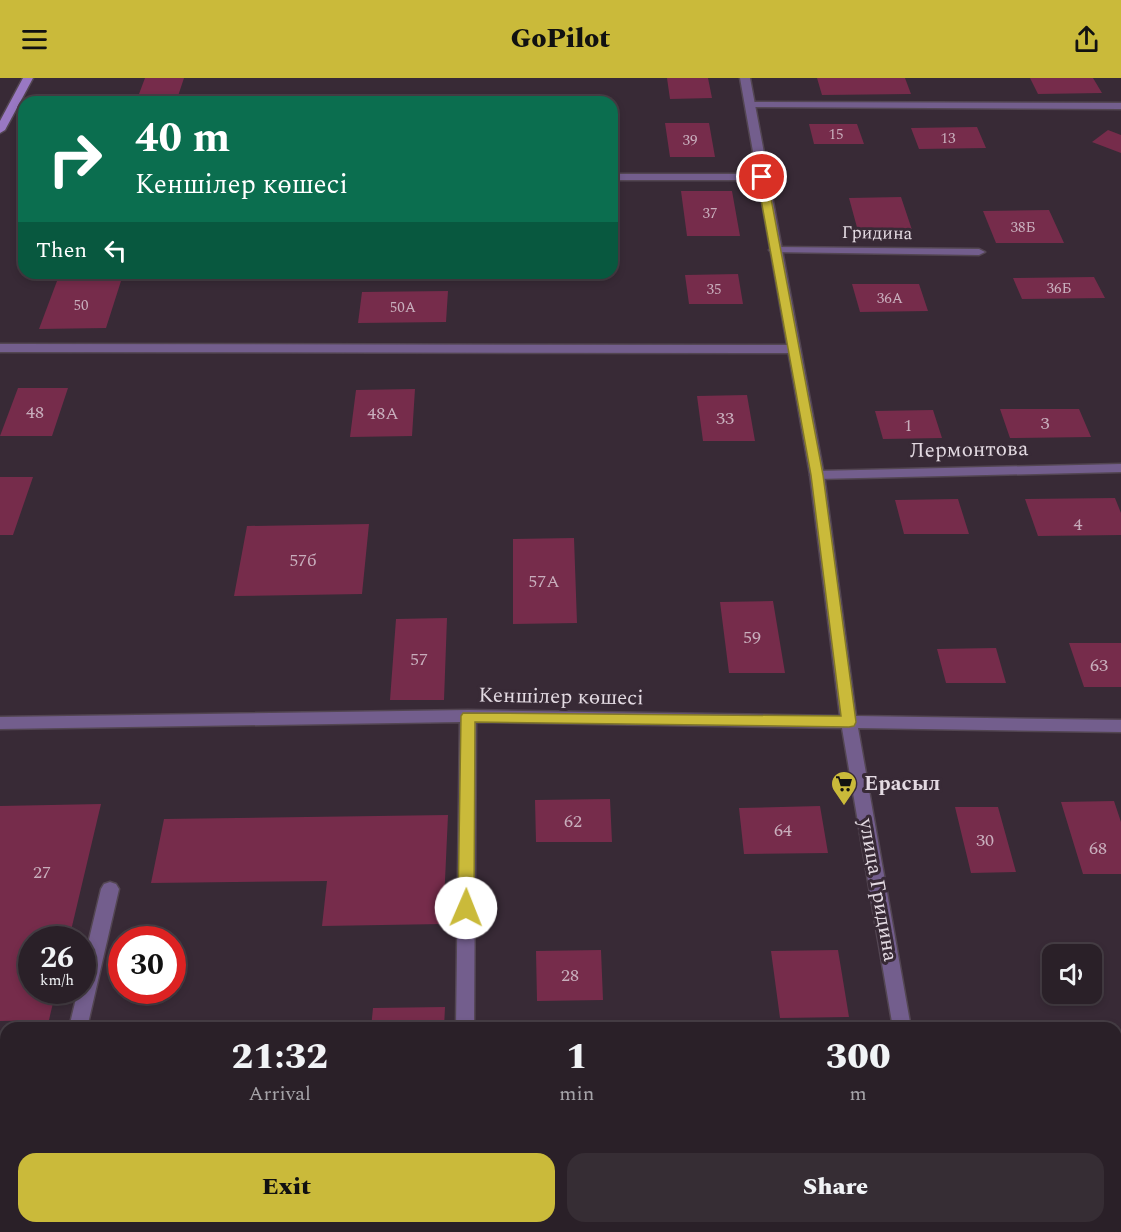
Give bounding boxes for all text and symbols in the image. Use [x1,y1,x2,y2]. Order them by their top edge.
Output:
text: GoPilot [511,18,610,60]
icon: menu [18,23,51,56]
icon: share [1070,23,1103,56]
text: 40 m [135,107,230,170]
icon: right [36,120,114,198]
house number: 15 [828,123,844,146]
house number: 13 [940,127,956,150]
house number: 39 [682,129,698,152]
pin [736,151,787,202]
icon: arrive [745,160,778,193]
text: Кеншілер көшесі [135,164,348,206]
house number: 37 [702,202,718,225]
house number: 38Б [1010,216,1036,239]
street label: Гридина [841,219,913,247]
text: Then [36,234,87,267]
icon: left [99,234,132,267]
house number: 36Б [1046,277,1072,300]
house number: 35 [706,278,722,301]
house number: 36А [877,287,903,310]
house number: 50 [73,294,89,317]
house number: 50А [390,296,416,319]
house number: 48 [26,399,44,426]
house number: 48А [367,400,399,427]
house number: 33 [716,405,734,432]
house number: 3 [1041,410,1050,437]
house number: 1 [904,412,913,439]
street label: Лермонтова [909,433,1029,467]
house number: 4 [1074,511,1083,538]
house number: 57б [289,547,317,574]
house number: 57А [528,568,560,595]
house number: 59 [743,624,761,651]
house number: 57 [410,646,428,673]
house number: 63 [1090,652,1108,679]
street label: Кеншілер көшесі [478,680,644,714]
place label: Ерасыл [864,768,940,800]
supermarket icon: Ерасыл [829,769,859,807]
house number: 62 [564,808,582,835]
street label: улица Гридина [850,815,906,965]
house number: 64 [774,817,792,844]
house number: 30 [976,827,994,854]
house number: 68 [1089,835,1107,862]
house number: 27 [33,859,51,886]
position arrow [434,876,498,940]
speed limit sign: 30 [108,926,186,1004]
text: 26 [40,935,74,981]
map controls [1042,944,1102,1004]
button: sound [1042,944,1102,1004]
house number: 28 [561,962,579,989]
text: km/h [40,969,74,992]
text: 21:32 [231,1030,328,1085]
text: 1 [566,1030,588,1085]
text: 300 [826,1030,891,1085]
text: Arrival [249,1079,311,1109]
text: min [559,1079,594,1109]
text: m [850,1079,867,1109]
button: Exit [18,1153,555,1222]
button: Share [567,1153,1104,1222]

